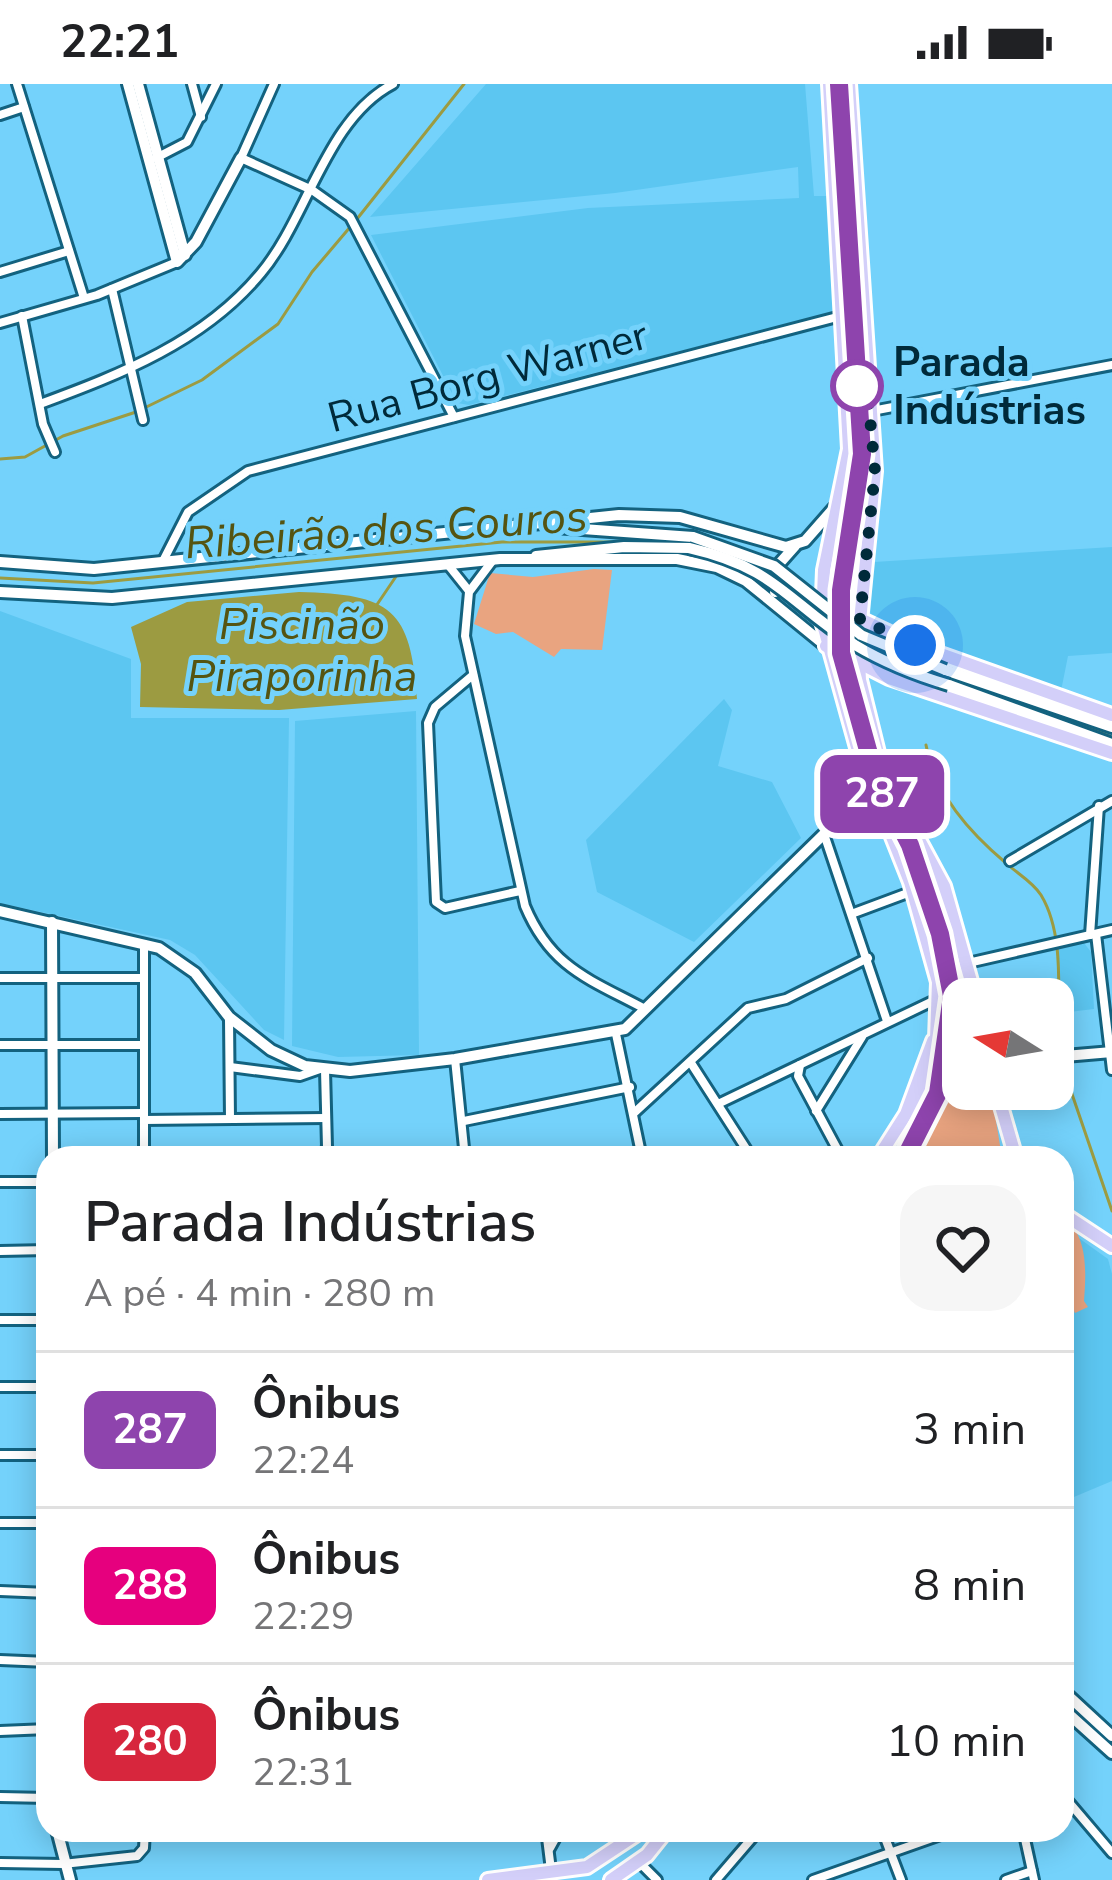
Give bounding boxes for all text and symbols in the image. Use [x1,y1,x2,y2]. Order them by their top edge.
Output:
text: 22:21 [60,12,179,73]
street label: Rua Borg Warner [322,307,654,447]
place label: Parada Indústrias [893,334,1086,439]
marker: Parada Indústrias [832,361,882,411]
water label: Ribeirão dos Couros [183,486,589,574]
water label: Piscinão Piraporinha [186,594,418,707]
your location [885,615,945,675]
line badge: 287 [813,755,951,833]
text: 287 [844,765,920,822]
north arrow [942,978,1074,1110]
map controls [942,978,1074,1110]
text: Parada Indústrias [84,1183,536,1261]
button: heart [900,1185,1026,1311]
text: A pé · 4 min · 280 m [84,1267,435,1320]
text: Ônibus [252,1373,400,1434]
text: 3 min [913,1399,1026,1460]
text: 287 [112,1401,188,1458]
text: 22:24 [252,1434,355,1487]
text: Ônibus [252,1529,400,1590]
text: 8 min [913,1555,1026,1616]
text: 288 [112,1557,188,1614]
text: 22:29 [252,1590,355,1643]
text: Ônibus [252,1685,400,1746]
text: 10 min [886,1711,1026,1772]
text: 280 [112,1713,188,1770]
text: 22:31 [252,1746,355,1799]

